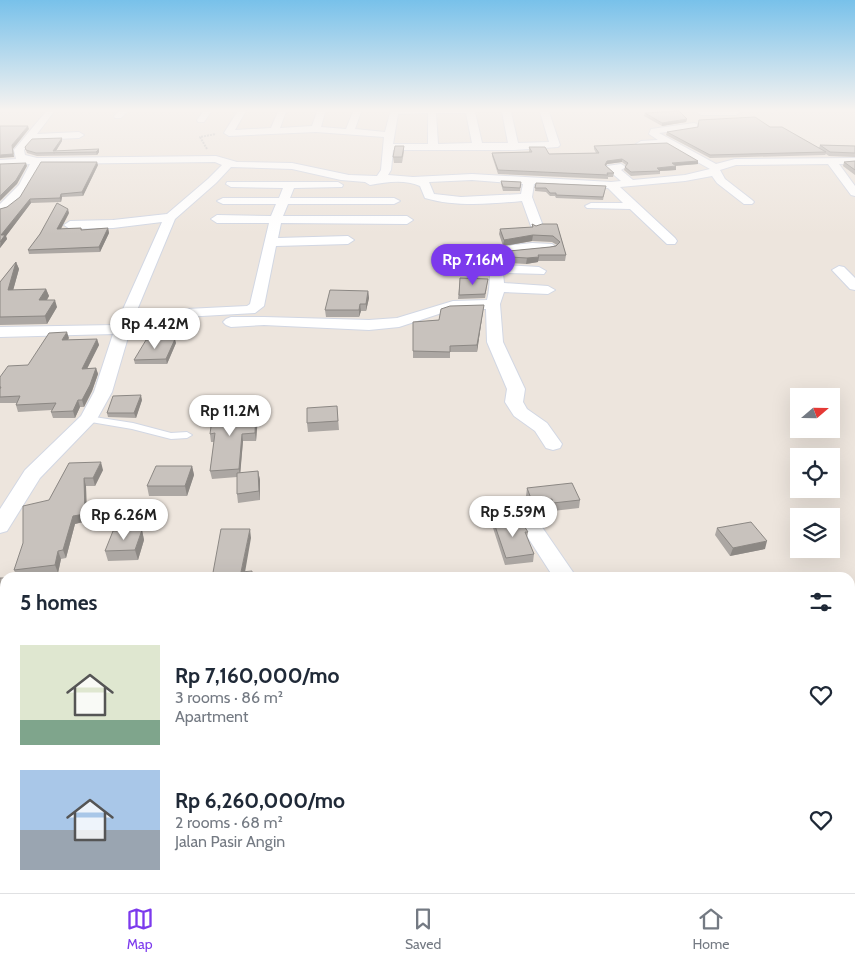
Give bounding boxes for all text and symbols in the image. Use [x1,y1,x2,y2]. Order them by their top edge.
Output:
pin: Rp 7.16M [421,244,525,286]
text: Rp 7.16M [442,250,504,269]
pin: Rp 4.42M [103,308,207,350]
text: Rp 4.42M [121,314,189,333]
north arrow [790,388,840,438]
map controls [790,388,840,558]
pin: Rp 11.2M [178,394,282,437]
text: Rp 11.2M [200,401,260,420]
button: locate [790,448,840,498]
pin: Rp 5.59M [461,496,565,538]
pin: Rp 6.26M [72,498,176,541]
text: Rp 5.59M [480,502,546,521]
text: Rp 6.26M [91,505,157,524]
button: layers [790,508,840,558]
icon: filters [807,588,835,616]
text: 5 homes [20,590,98,615]
text: Rp 7,160,000/mo [175,663,339,688]
icon: home [60,665,120,725]
icon: heart [807,681,835,709]
text: 3 rooms · 86 m² [175,688,283,707]
text: Apartment [175,707,248,726]
text: Rp 6,260,000/mo [175,788,345,813]
icon: home [60,790,120,850]
icon: heart [807,806,835,834]
text: 2 rooms · 68 m² [175,813,283,832]
text: Jalan Pasir Angin [175,832,285,851]
tab: Map [126,905,154,953]
tab: Saved [405,905,441,953]
tab: Home [693,905,729,953]

